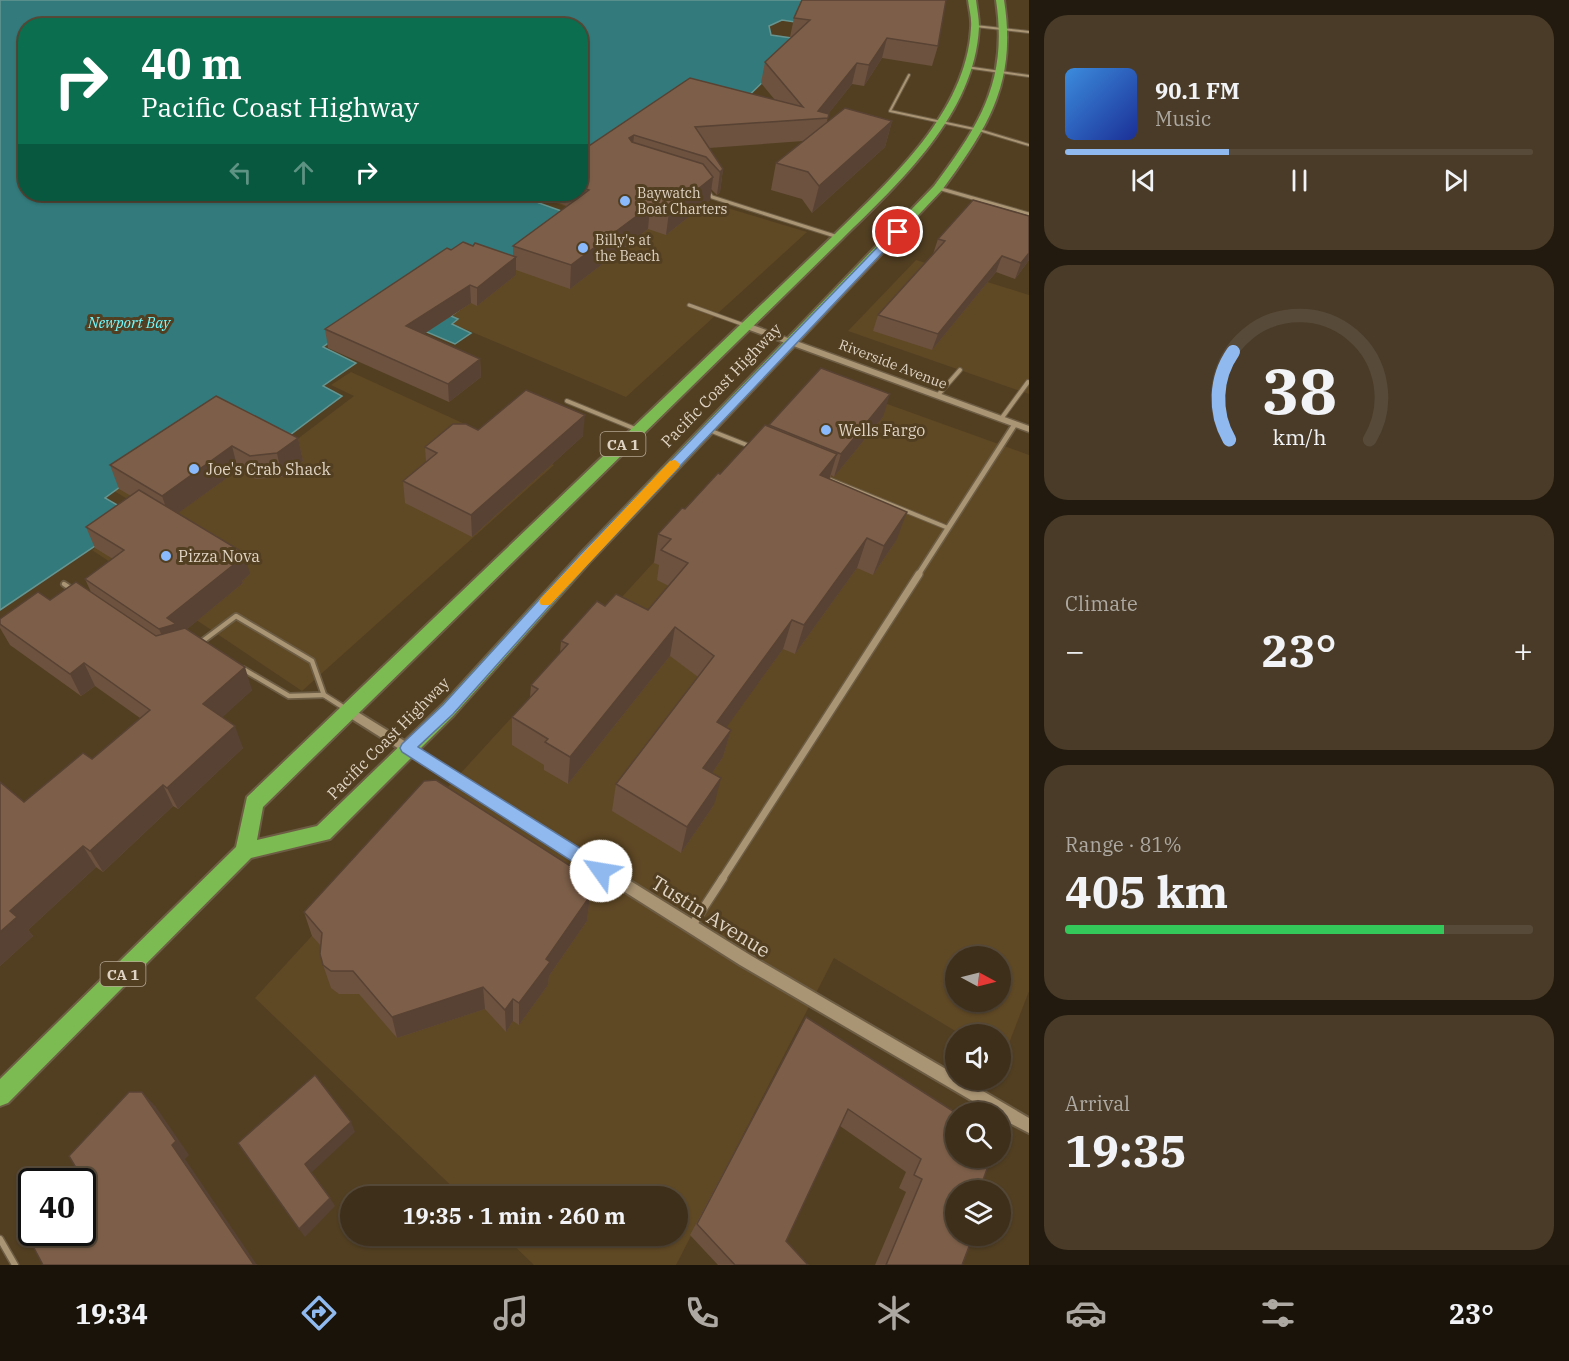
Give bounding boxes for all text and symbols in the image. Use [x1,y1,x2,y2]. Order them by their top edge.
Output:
text: 40 m [141,36,242,91]
icon: right [42,42,120,120]
text: 90.1 FM [1155,76,1240,105]
text: Pacific Coast Highway [141,89,419,124]
text: Music [1155,105,1211,132]
icon: left [224,156,257,189]
icon: ahead [287,156,320,189]
icon: right [350,156,383,189]
icon: previous [1127,164,1160,197]
icon: pause [1283,164,1316,197]
icon: next [1439,164,1472,197]
place label: Baywatch Boat Charters [637,184,728,218]
marker: Baywatch Boat Charters [618,194,632,208]
pin [872,206,923,257]
icon: arrive [881,215,914,248]
place label: Billy's at the Beach [595,231,660,265]
marker: Billy's at the Beach [576,241,590,255]
water label: Newport Bay [87,313,171,332]
street label: Pacific Coast Highway [657,319,786,451]
street label: Riverside Avenue [836,335,950,393]
text: 38 [1262,350,1336,431]
place label: Wells Fargo [838,420,925,440]
marker: Wells Fargo [819,423,833,437]
text: km/h [1272,423,1326,451]
road number: CA 1 [600,432,646,456]
place label: Joe's Crab Shack [206,459,331,479]
marker: Joe's Crab Shack [187,462,201,476]
place label: Pizza Nova [178,546,260,566]
marker: Pizza Nova [159,549,173,563]
text: Climate [1065,590,1138,617]
text: 23° [1261,621,1337,679]
text: − [1065,629,1085,672]
text: + [1513,629,1533,672]
street label: Pacific Coast Highway [323,672,454,803]
text: Range · 81% [1065,831,1182,858]
position arrow [569,839,633,903]
text: 405 km [1065,862,1228,920]
street label: Tustin Avenue [646,869,776,963]
north arrow [945,946,1011,1012]
map controls [945,946,1011,1246]
road number: CA 1 [100,962,146,986]
button: sound [945,1024,1011,1090]
text: Arrival [1065,1090,1130,1117]
button: search [945,1102,1011,1168]
text: 19:35 [1065,1121,1187,1179]
speed limit sign: 40 [18,1168,96,1246]
button: layers [945,1180,1011,1246]
text: 19:35 · 1 min · 260 m [402,1201,626,1230]
icon: directions [298,1292,340,1334]
icon: music [490,1292,532,1334]
icon: phone [681,1292,723,1334]
icon: climate [873,1292,915,1334]
icon: car [1065,1292,1107,1334]
icon: filters [1257,1292,1299,1334]
text: 19:34 [75,1296,148,1331]
text: 23° [1449,1296,1494,1331]

